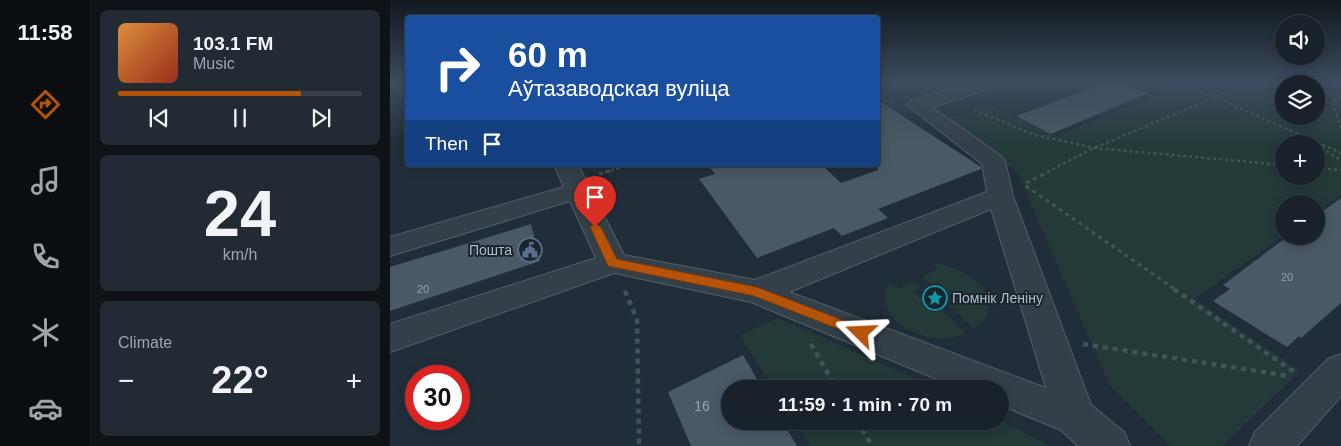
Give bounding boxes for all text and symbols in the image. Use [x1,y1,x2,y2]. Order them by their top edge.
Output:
map controls [1275,15,1325,245]
button: sound [1275,15,1325,65]
text: 11:58 [17,20,73,45]
text: 103.1 FM [193,33,273,54]
icon: right [425,35,490,100]
text: 60 m [508,35,588,74]
text: Music [193,55,235,72]
button: layers [1275,75,1325,125]
text: Аўтазаводская вуліца [508,76,730,101]
icon: directions [28,87,63,122]
icon: previous [145,104,173,132]
icon: pause [226,104,254,132]
icon: next [307,104,335,132]
icon: arrive [478,130,506,158]
text: Then [425,133,468,154]
button: + [1275,135,1325,185]
icon: music [28,163,63,198]
pin [574,176,616,227]
text: 24 [204,177,276,250]
icon: arrive [581,183,609,211]
button: − [1275,195,1325,245]
public building icon: Пошта [517,237,543,263]
icon: phone [28,239,63,274]
place label: Пошта [469,242,512,258]
text: km/h [223,246,257,263]
house number: 20 [1281,271,1293,283]
house number: 20 [417,283,429,295]
place icon: Помнік Леніну [922,285,948,311]
place label: Помнік Леніну [952,290,1043,306]
position arrow [834,306,886,358]
icon: climate [28,315,63,350]
text: Climate [118,334,172,351]
text: 22° [211,359,269,401]
text: − [118,365,134,396]
text: + [346,365,362,396]
speed limit sign: 30 [405,365,470,430]
icon: car [28,391,63,426]
text: 11:59 · 1 min · 70 m [778,394,952,415]
house number: 16 [694,398,710,414]

